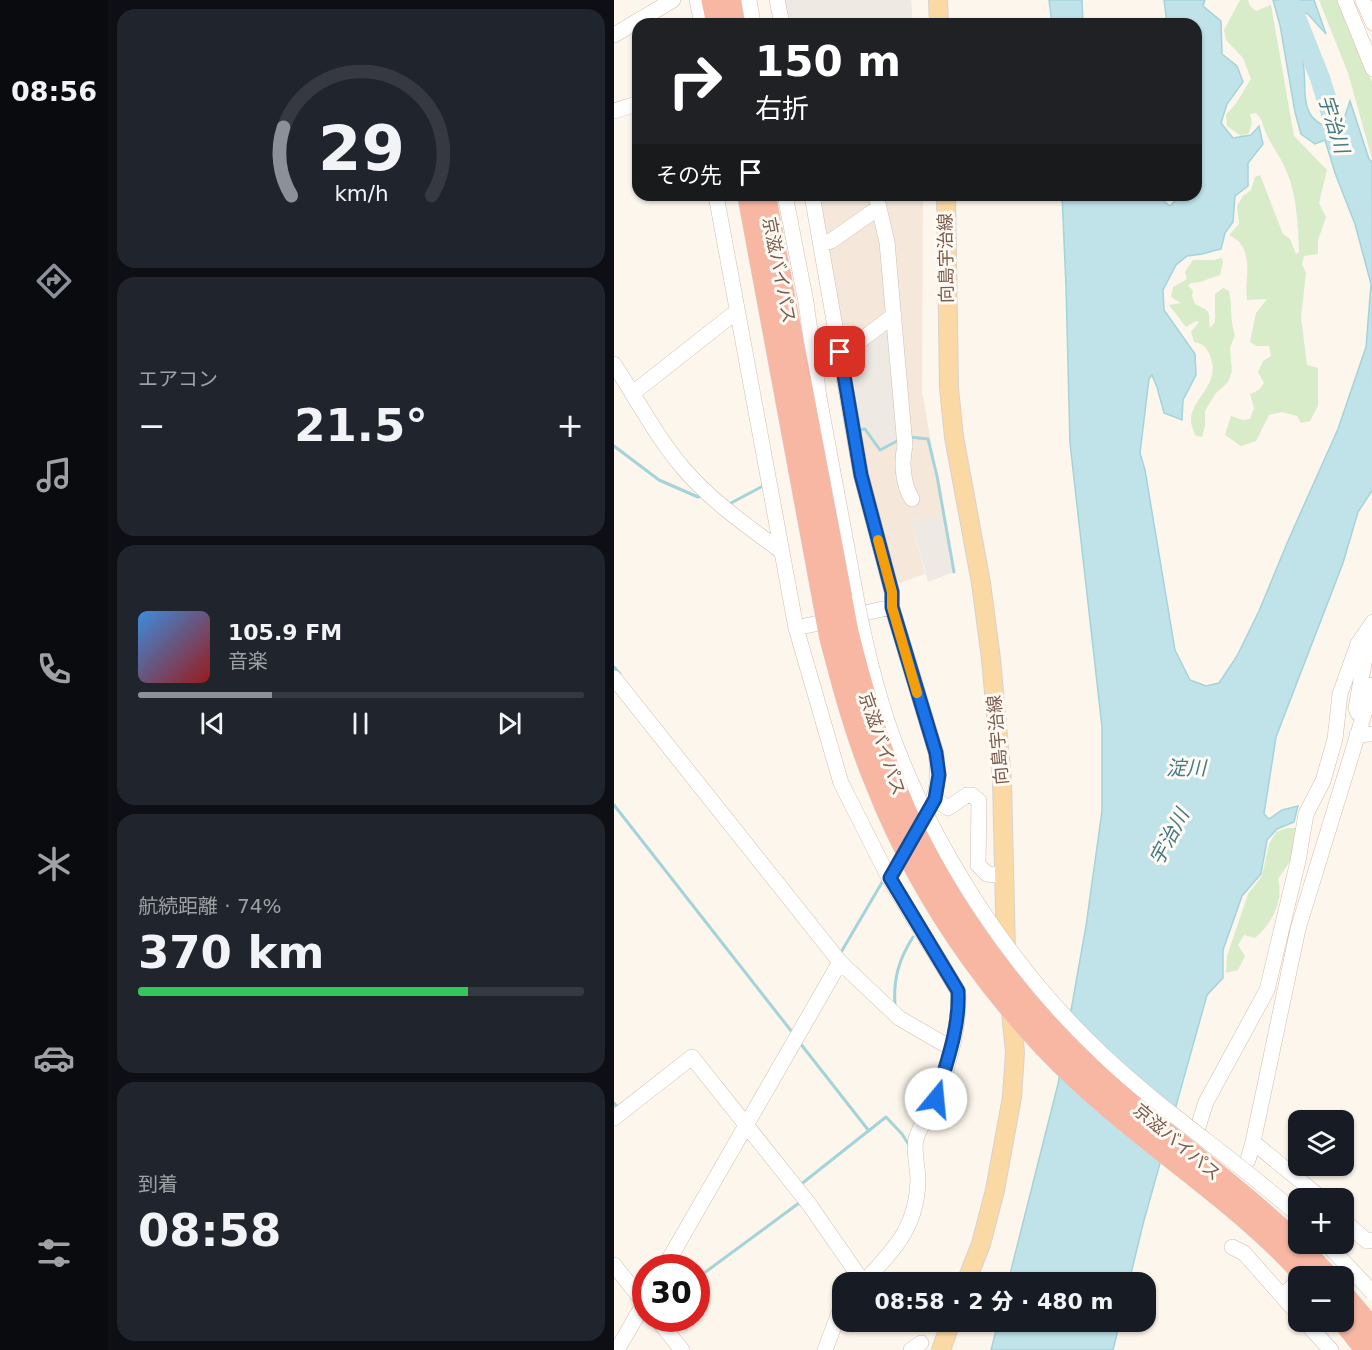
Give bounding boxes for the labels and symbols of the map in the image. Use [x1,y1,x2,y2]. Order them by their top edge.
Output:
water label: 宇治川 [1314,92,1355,158]
street label: 向島宇治線 [934,213,957,303]
street label: 京滋バイパス [759,215,800,325]
pin [814,326,865,377]
street label: 京滋バイパス [855,690,910,798]
street label: 向島宇治線 [983,694,1012,786]
water label: 淀川 [1166,756,1208,780]
water label: 宇治川 [1144,803,1195,869]
position arrow [904,1067,968,1131]
street label: 京滋バイパス [1129,1099,1225,1184]
speed limit sign: 30 [632,1254,710,1332]

